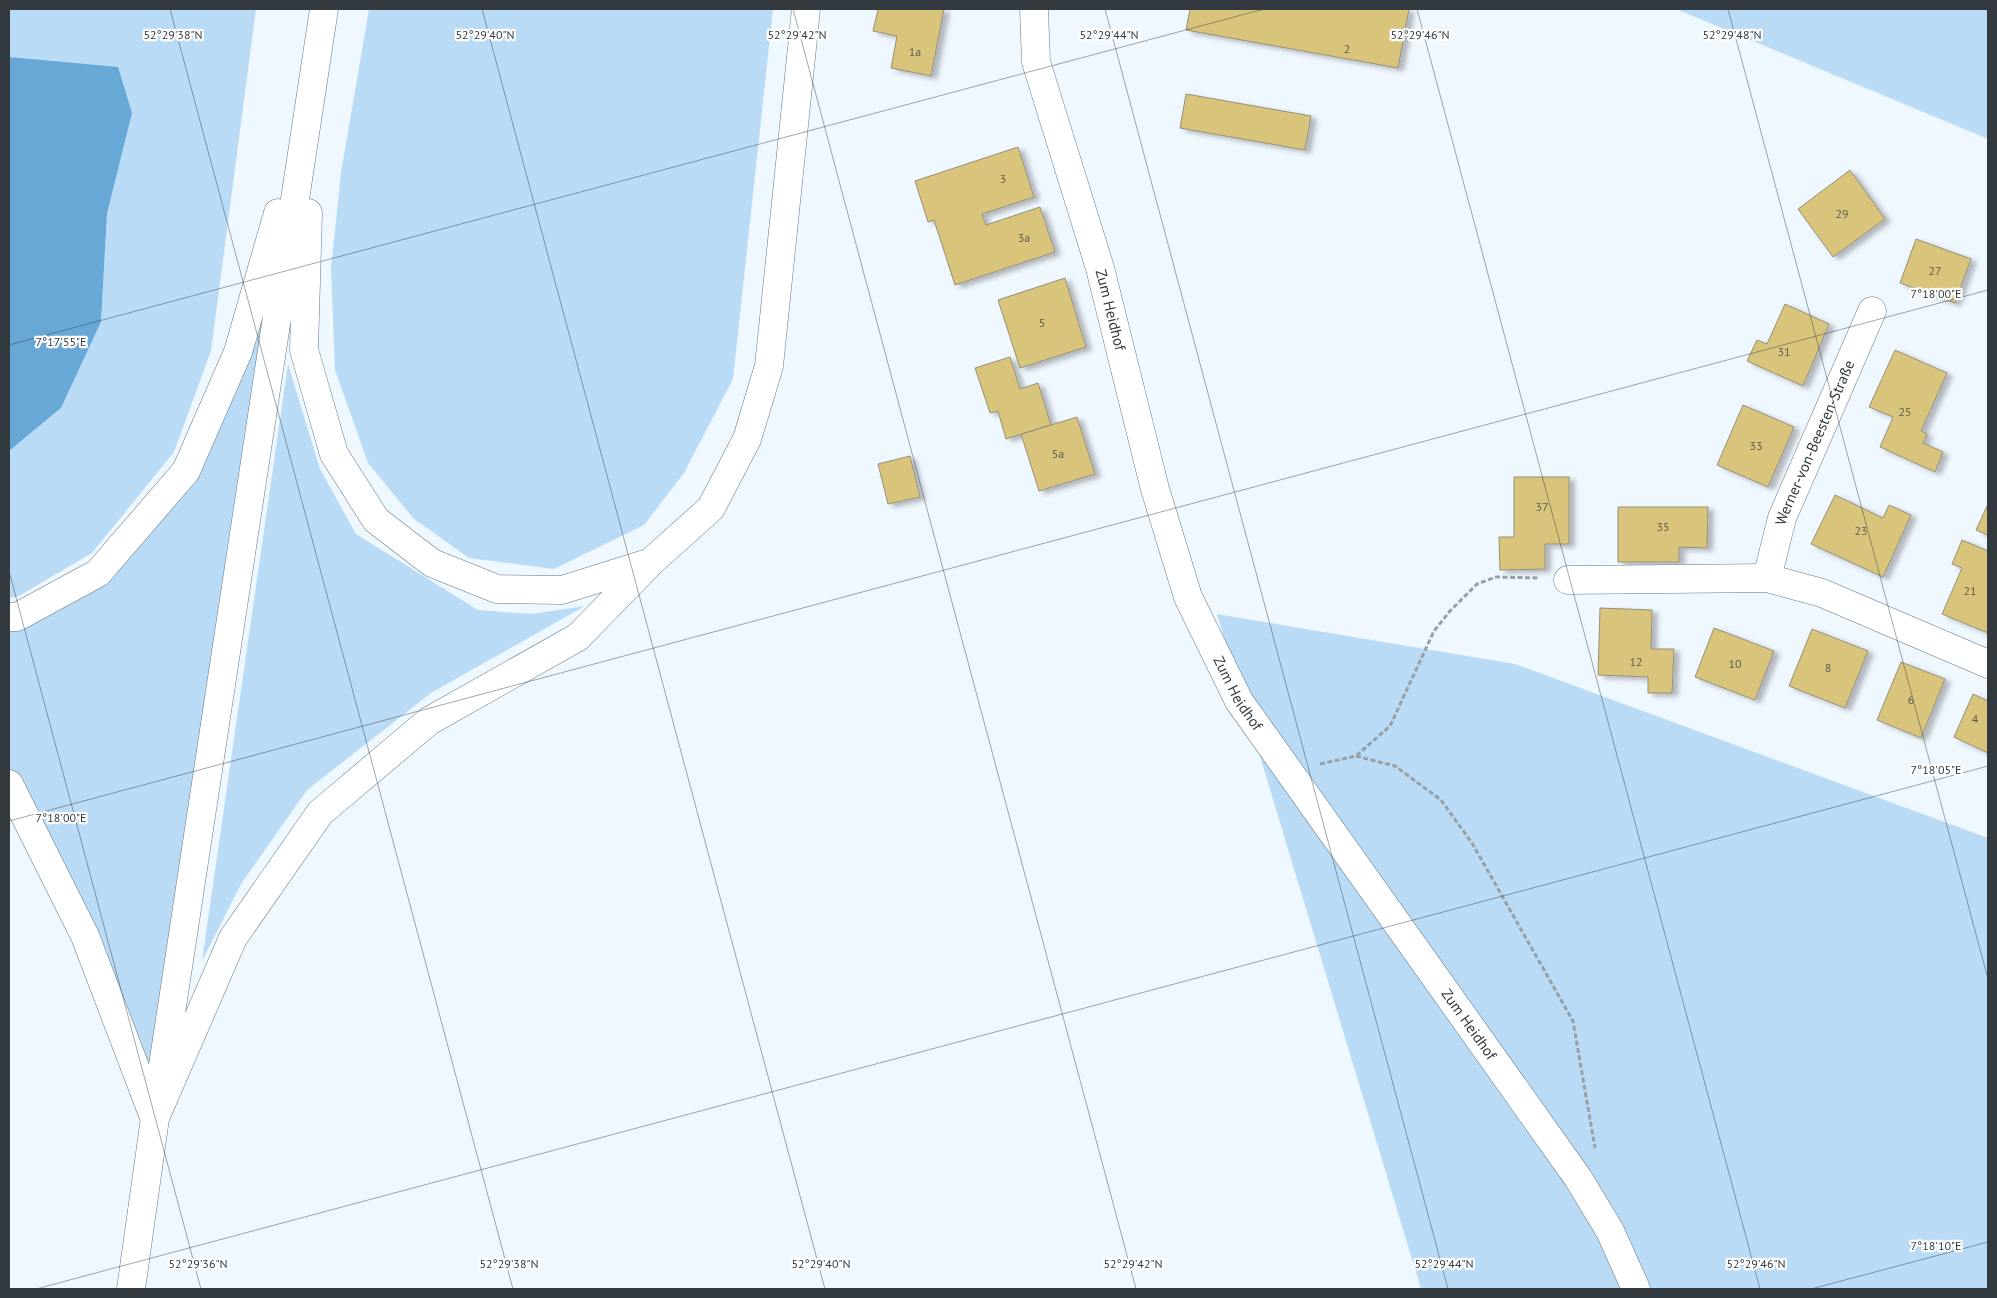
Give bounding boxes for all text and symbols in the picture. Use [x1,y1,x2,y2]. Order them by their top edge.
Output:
text: 52°29'38"N [143,27,203,42]
text: 52°29'40"N [455,27,515,42]
text: 52°29'42"N [767,27,827,42]
text: 52°29'44"N [1079,27,1139,42]
text: 52°29'46"N [1390,27,1450,42]
text: 52°29'48"N [1702,27,1762,42]
house number: 2 [1344,41,1350,56]
house number: 1a [909,44,921,59]
house number: 3 [1000,171,1006,186]
house number: 29 [1835,206,1849,221]
house number: 3a [1018,230,1030,245]
house number: 27 [1928,263,1942,278]
street label: Zum Heidhof [1092,267,1130,354]
text: 7°18'00"E [1911,286,1961,301]
house number: 5 [1039,315,1045,330]
text: 7°17'55"E [36,334,86,349]
house number: 31 [1777,344,1791,359]
street label: Werner-von-Beesten-Straße [1771,357,1859,527]
house number: 25 [1898,404,1912,419]
house number: 33 [1749,438,1763,453]
house number: 5a [1052,446,1064,461]
house number: 37 [1535,499,1549,514]
house number: 35 [1656,519,1670,534]
house number: 23 [1854,523,1868,538]
house number: 21 [1963,583,1977,598]
street label: Zum Heidhof [1209,653,1268,735]
house number: 12 [1629,654,1643,669]
house number: 10 [1728,656,1742,671]
house number: 8 [1825,660,1831,675]
house number: 6 [1908,692,1914,707]
house number: 4 [1972,711,1979,726]
text: 7°18'05"E [1911,762,1961,777]
text: 7°18'00"E [36,810,86,825]
street label: Zum Heidhof [1437,985,1502,1064]
text: 7°18'10"E [1911,1238,1961,1253]
text: 52°29'36"N [168,1256,228,1271]
text: 52°29'38"N [479,1256,539,1271]
text: 52°29'40"N [791,1256,851,1271]
text: 52°29'42"N [1103,1256,1163,1271]
text: 52°29'44"N [1414,1256,1474,1271]
text: 52°29'46"N [1726,1256,1786,1271]

